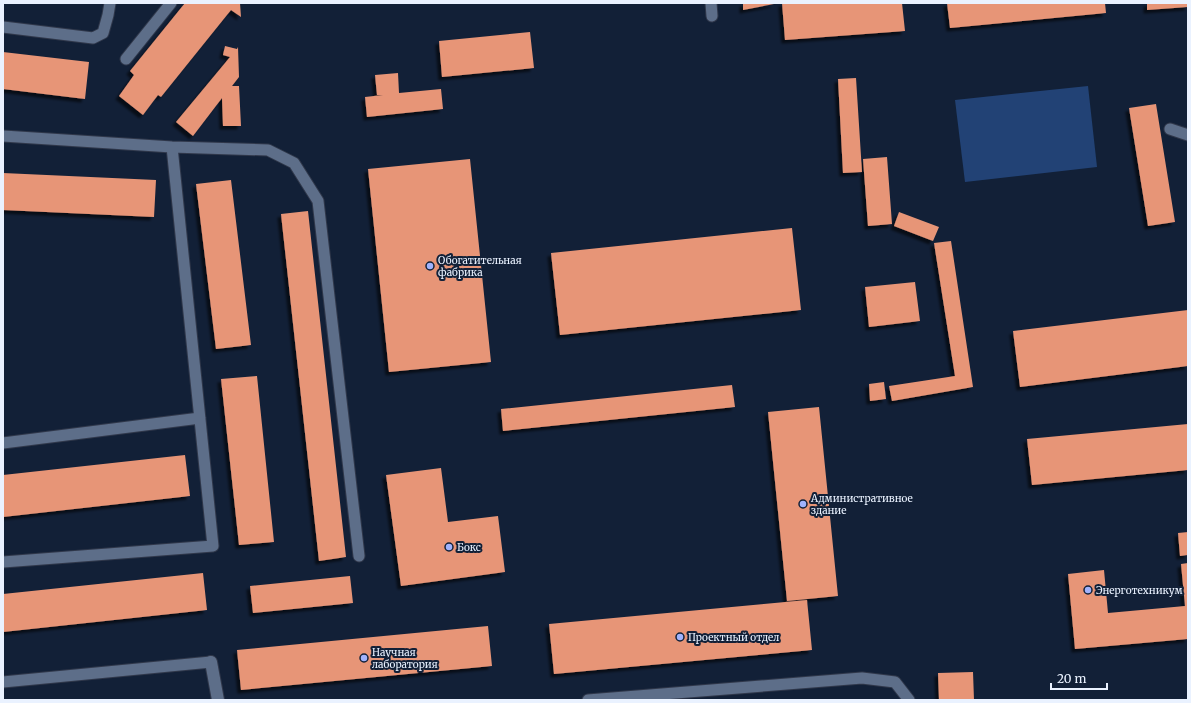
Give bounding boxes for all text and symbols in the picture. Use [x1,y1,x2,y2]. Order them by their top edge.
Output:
place label: Обогатительная фабрика [438,254,522,279]
marker: Обогатительная фабрика [425,261,435,271]
place label: Административное здание [810,492,913,517]
marker: Административное здание [798,499,808,509]
place label: Бокс [457,541,481,554]
marker: Бокс [444,542,454,552]
place label: Энерготехникум [1096,584,1183,597]
marker: Энерготехникум [1083,585,1093,595]
place label: Проектный отдел [688,631,779,644]
marker: Проектный отдел [675,632,685,642]
place label: Научная лаборатория [372,646,438,671]
marker: Научная лаборатория [359,653,369,663]
scale bar [1051,665,1107,691]
text: 20 m [1057,671,1086,686]

